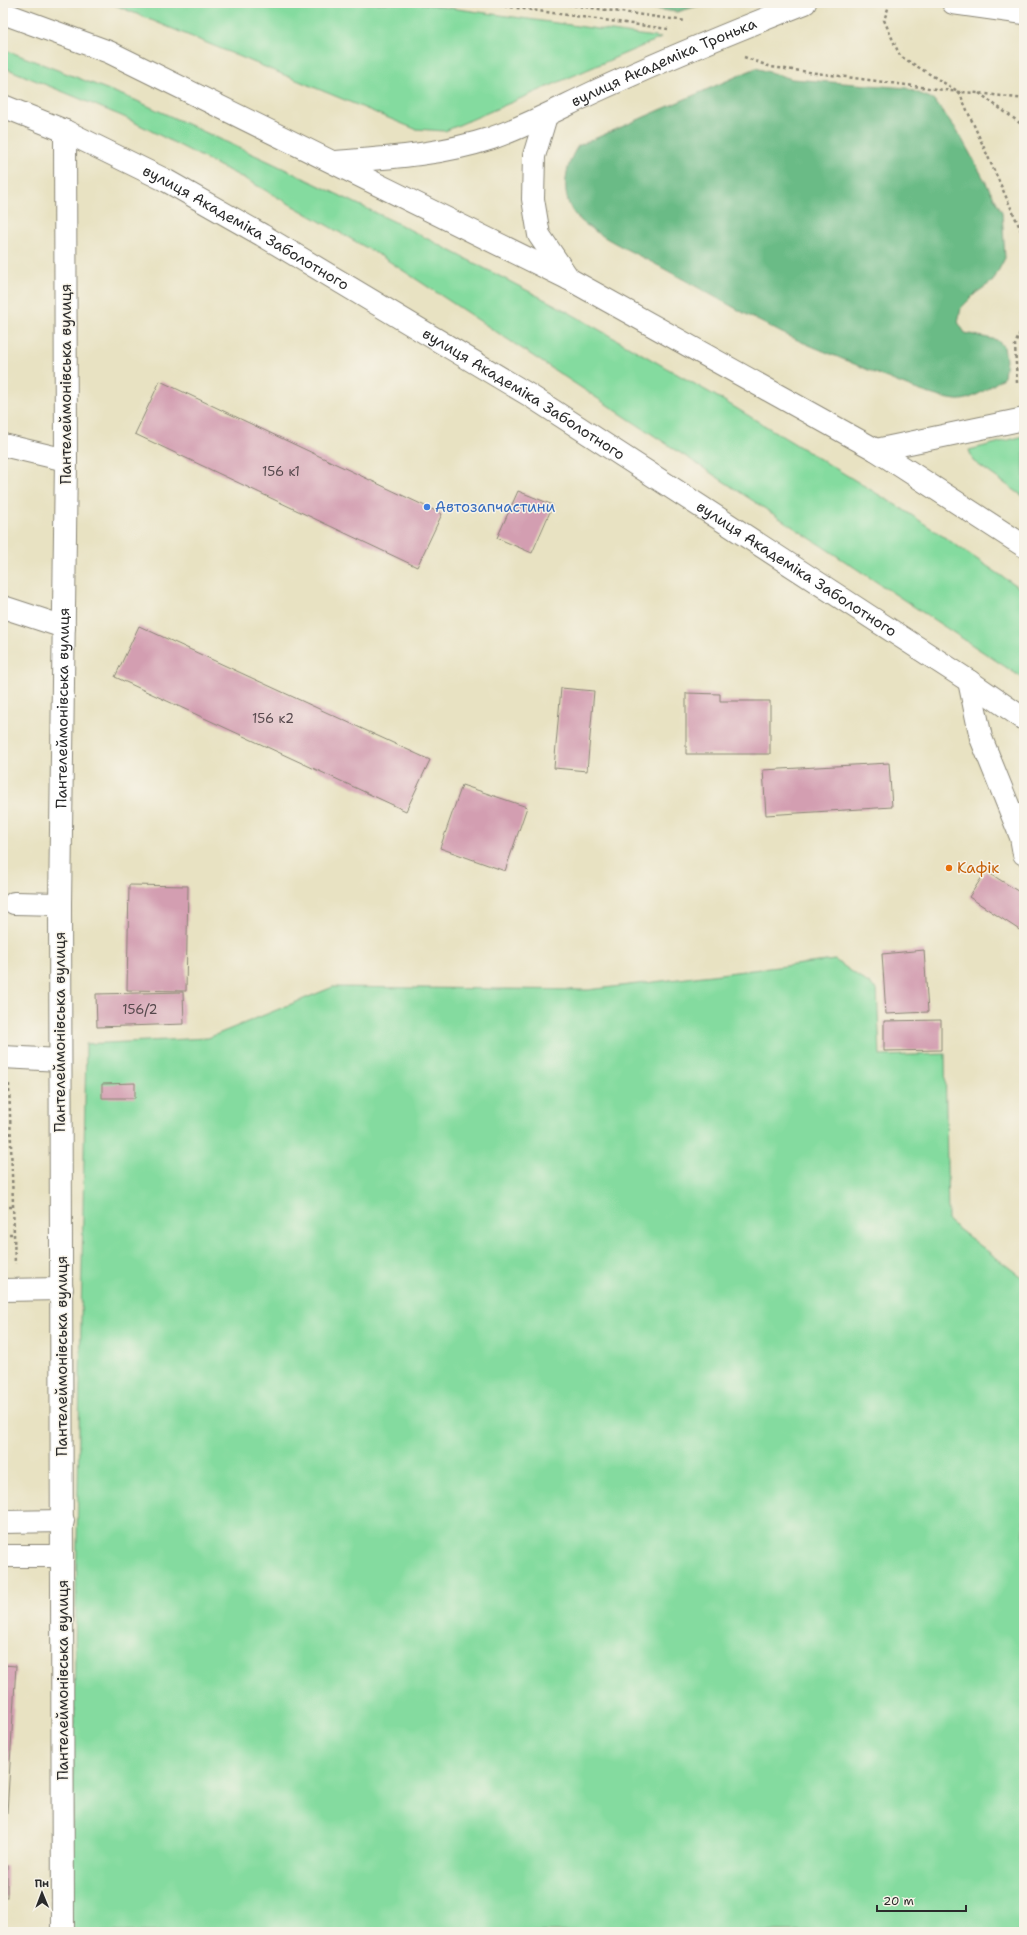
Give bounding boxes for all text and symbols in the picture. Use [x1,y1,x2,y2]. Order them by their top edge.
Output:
street label: вулиця Академіка Тронька [568,13,760,112]
street label: вулиця Академіка Заболотного [139,161,353,295]
street label: Пантелеймонівська вулиця [56,284,76,484]
street label: вулиця Академіка Заболотного [419,323,629,465]
house number: 156 к1 [262,463,300,480]
street label: вулиця Академіка Заболотного [692,496,900,641]
place label: Автозапчастини [435,497,556,517]
marker: Автозапчастини [422,502,432,512]
street label: Пантелеймонівська вулиця [51,608,74,809]
house number: 156 к2 [252,710,294,727]
place label: Кафік [957,858,999,878]
marker: Кафік [944,863,954,873]
street label: Пантелеймонівська вулиця [50,932,70,1132]
house number: 156/2 [122,1001,158,1018]
street label: Пантелеймонівська вулиця [52,1256,72,1456]
street label: Пантелеймонівська вулиця [53,1580,73,1780]
north arrow [22,1873,62,1913]
text: Пн [34,1876,49,1891]
scale bar [877,1887,966,1913]
text: 20 m [883,1893,914,1909]

